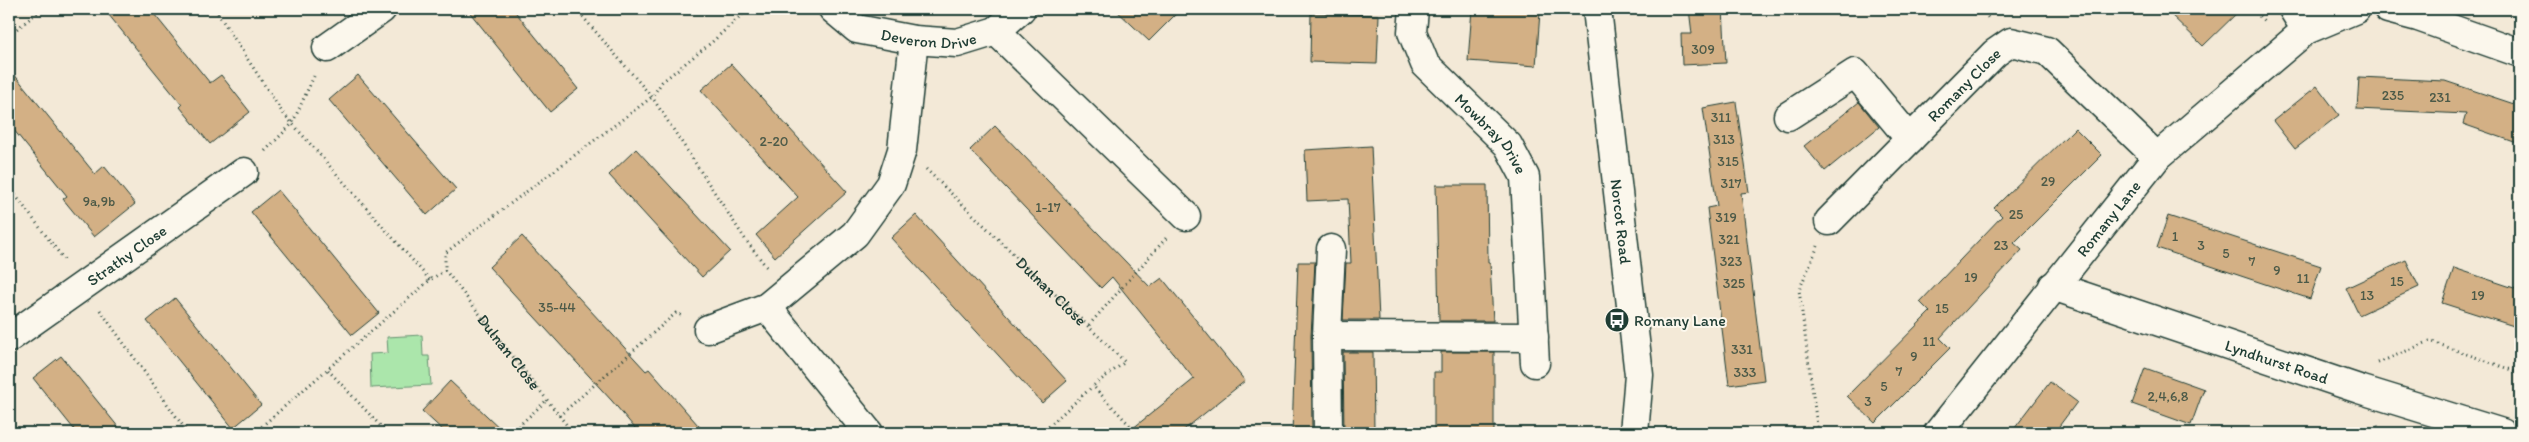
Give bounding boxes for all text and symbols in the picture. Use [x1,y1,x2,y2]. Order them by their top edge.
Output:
street label: Deveron Drive [879,25,979,53]
house number: 309 [1691,41,1715,58]
street label: Romany Close [1924,43,2004,126]
house number: 235 [2382,87,2404,104]
house number: 231 [2429,89,2451,106]
street label: Mowbray Drive [1451,90,1530,177]
house number: 311 [1711,109,1732,126]
house number: 313 [1713,131,1735,148]
house number: 2-20 [760,133,788,150]
house number: 315 [1717,153,1739,170]
house number: 29 [2041,173,2055,190]
house number: 317 [1720,175,1742,192]
street label: Romany Lane [2073,177,2145,261]
street label: Norcot Road [1607,178,1635,265]
house number: 9a,9b [83,193,115,210]
house number: 1-17 [1035,199,1061,216]
house number: 25 [2009,206,2023,223]
house number: 319 [1715,209,1737,226]
street label: Strathy Close [83,221,170,290]
house number: 1 [2172,228,2179,245]
house number: 321 [1718,231,1740,248]
house number: 23 [1994,237,2009,254]
house number: 3 [2197,237,2205,254]
house number: 5 [2222,245,2230,262]
street label: Dulnan Close [1012,253,1090,330]
house number: 323 [1720,253,1743,270]
house number: 7 [2249,253,2256,270]
house number: 9 [2273,262,2281,279]
house number: 19 [1964,269,1978,286]
house number: 11 [2297,270,2310,287]
house number: 15 [2390,273,2404,290]
house number: 325 [1723,275,1745,292]
house number: 13 [2360,287,2374,304]
house number: 19 [2471,287,2485,304]
house number: 35-44 [538,299,576,316]
house number: 15 [1935,300,1949,317]
bus stop icon: Romany Lane [1604,307,1630,333]
street label: Dulnan Close [473,311,544,394]
place label: Romany Lane [1634,311,1726,330]
house number: 11 [1923,333,1936,350]
street label: Lyndhurst Road [2222,336,2331,388]
house number: 331 [1731,341,1753,358]
house number: 9 [1910,348,1918,365]
house number: 7 [1896,363,1903,380]
house number: 333 [1734,364,1757,381]
house number: 5 [1880,378,1888,395]
house number: 2,4,6,8 [2148,388,2189,405]
house number: 3 [1864,393,1872,410]

